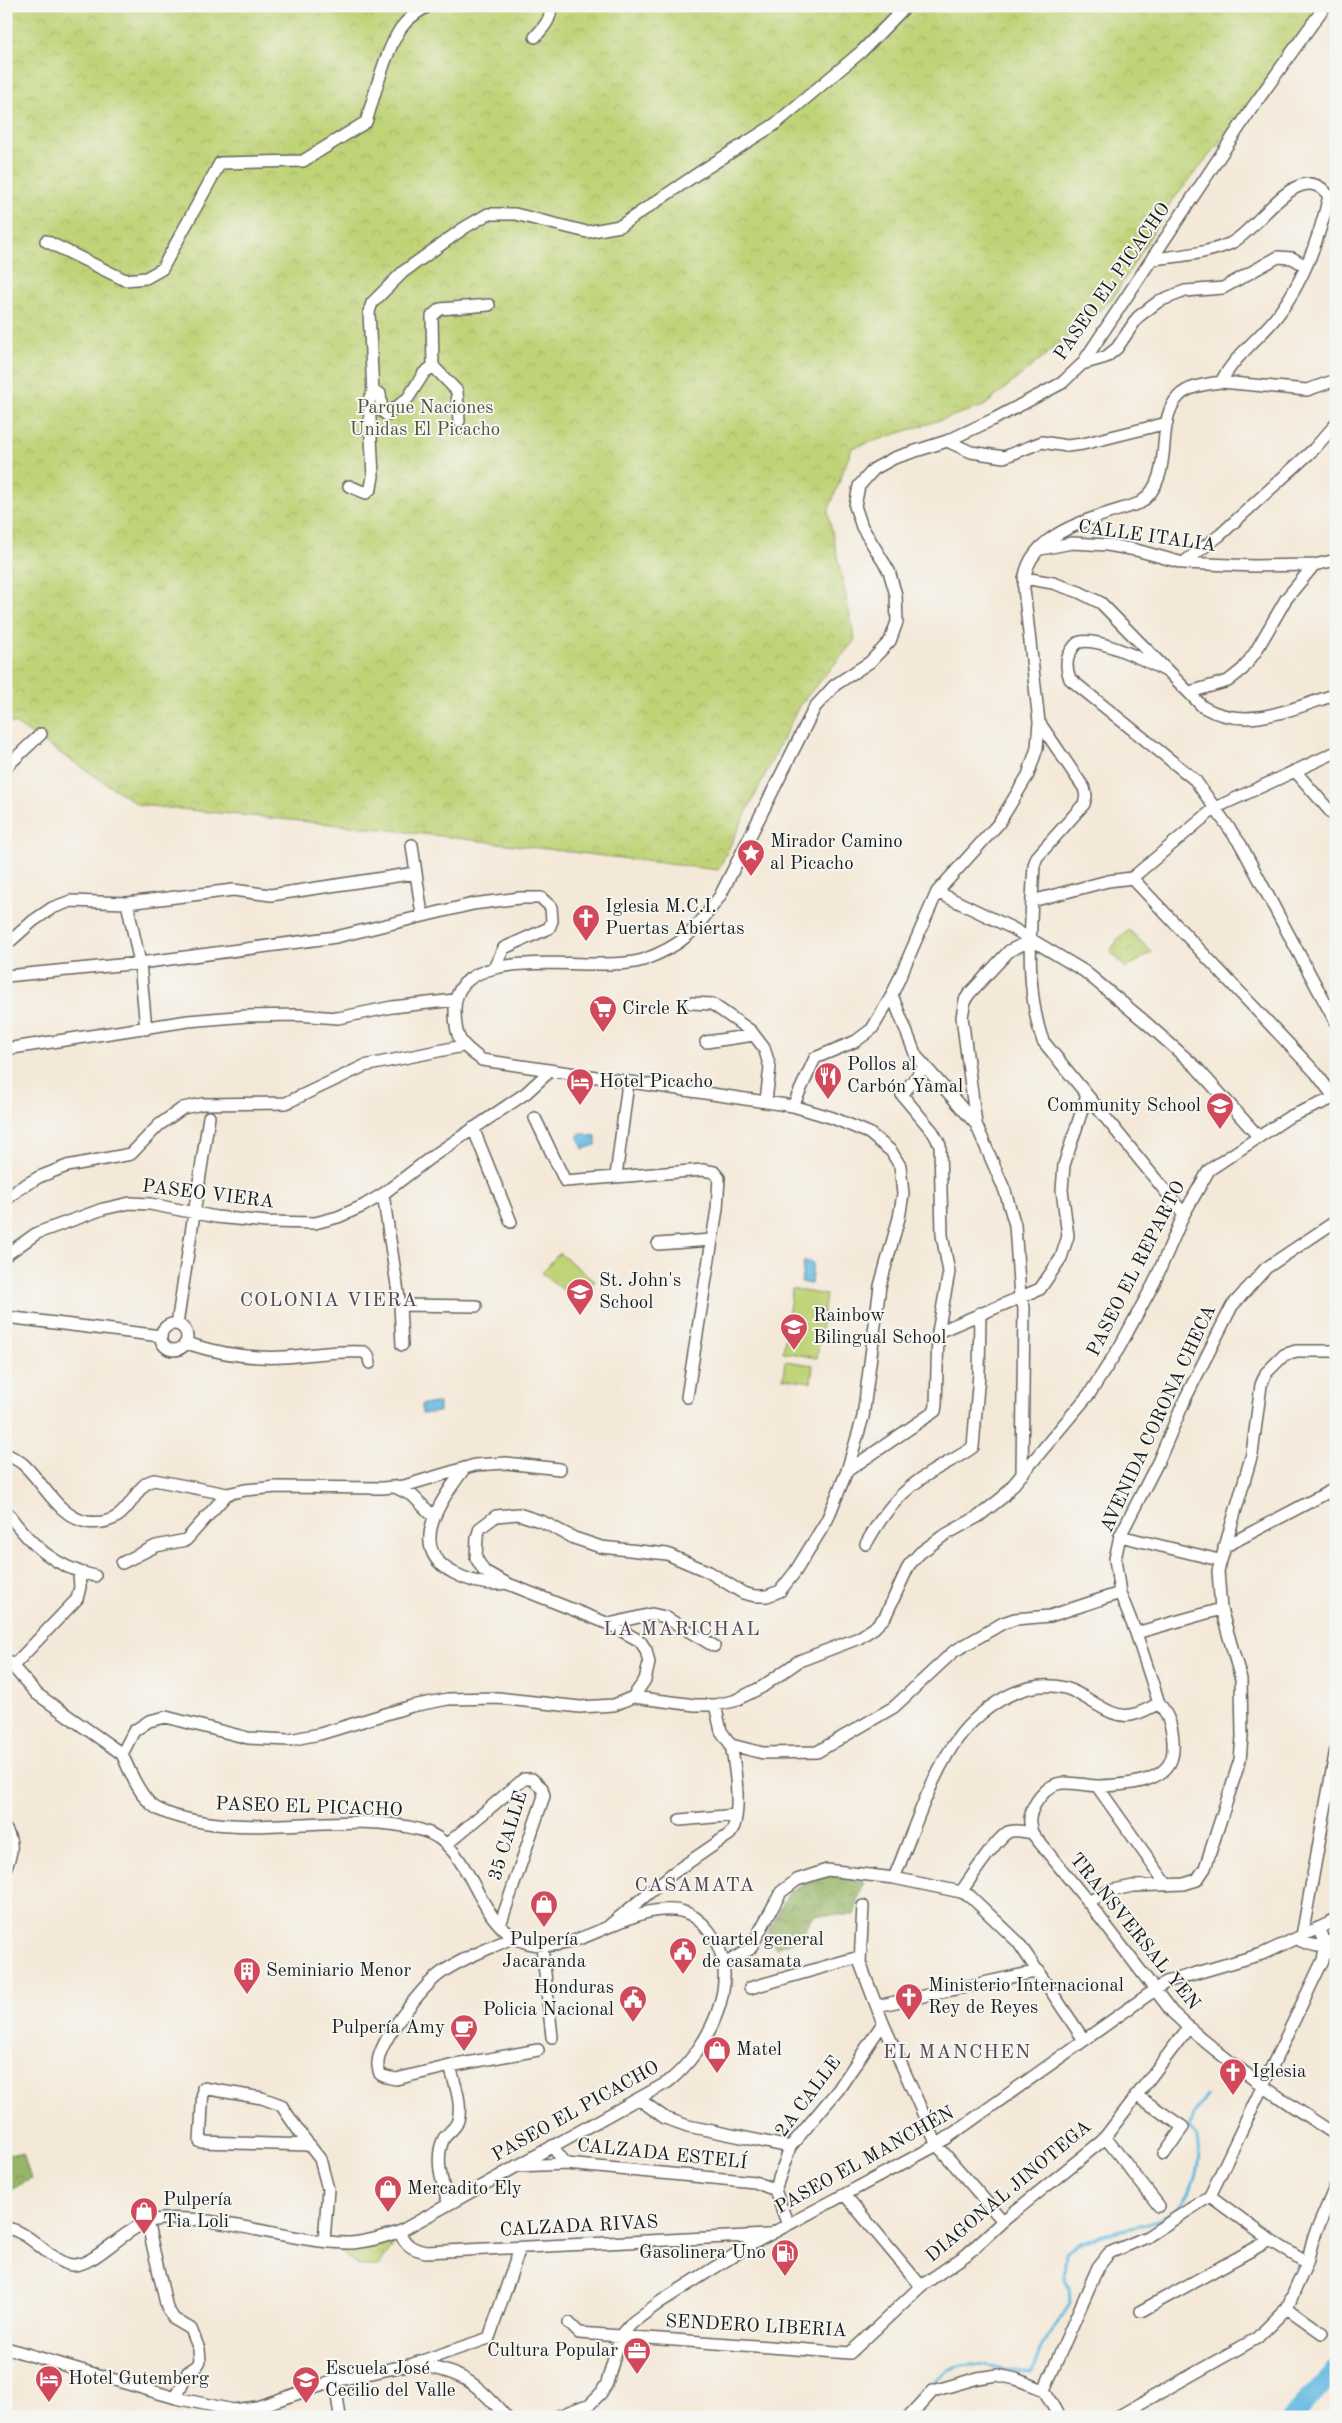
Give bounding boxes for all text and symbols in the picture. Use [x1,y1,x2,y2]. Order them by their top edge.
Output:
street label: PASEO EL PICACHO [1051,200,1175,364]
park label: Parque Naciones Unidas El Picacho [350,399,500,440]
street label: CALLE ITALIA [1077,518,1218,556]
place label: Mirador Camino al Picacho [770,833,903,874]
place icon: Mirador Camino al Picacho [736,838,766,877]
place label: Iglesia M.C.I. Puertas Abiertas [605,898,744,939]
church icon: Iglesia M.C.I. Puertas Abiertas [571,903,601,942]
supermarket icon: Circle K [588,994,618,1033]
place label: Circle K [622,1000,690,1019]
place label: Pollos al Carbón Yamal [847,1056,963,1097]
restaurant icon: Pollos al Carbón Yamal [813,1061,843,1100]
hotel icon: Hotel Picacho [565,1067,595,1106]
place label: Hotel Picacho [599,1073,713,1092]
school or university icon: Community School [1205,1091,1235,1130]
place label: Community School [1047,1097,1201,1116]
street label: PASEO VIERA [141,1177,276,1213]
street label: PASEO EL REPARTO [1084,1178,1190,1360]
place label: St. John's School [599,1272,681,1313]
school or university icon: St. John's School [565,1277,595,1316]
district label: COLONIA VIERA [240,1291,418,1311]
street label: AVENIDA CORONA CHECA [1098,1302,1220,1536]
place label: Rainbow Bilingual School [813,1307,946,1348]
school or university icon: Rainbow Bilingual School [779,1312,809,1351]
district label: LA MARICHAL [603,1620,761,1640]
street label: 35 CALLE [486,1789,532,1883]
street label: PASEO EL PICACHO [215,1795,403,1821]
street label: TRANSVERSAL YEN [1065,1850,1203,2014]
district label: CASAMATA [634,1876,756,1896]
shop icon: Pulpería Jacaranda [529,1889,559,1928]
place label: Pulpería Jacaranda [502,1931,587,1972]
place label: cuartel general de casamata [702,1931,824,1972]
public building icon: cuartel general de casamata [668,1936,698,1975]
building icon: Seminiario Menor [232,1956,262,1995]
place label: Seminiario Menor [266,1962,412,1981]
place label: Ministerio Internacional Rey de Reyes [928,1977,1124,2018]
place label: Honduras Policia Nacional [483,1979,614,2020]
church icon: Ministerio Internacional Rey de Reyes [894,1982,924,2021]
public building icon: Honduras Policia Nacional [618,1984,648,2023]
cafe icon: Pulpería Amy [449,2013,479,2052]
place label: Pulpería Amy [331,2019,445,2038]
shop icon: Matel [702,2035,732,2074]
place label: Matel [736,2041,782,2060]
district label: EL MANCHEN [883,2043,1031,2063]
street label: 2A CALLE [773,2053,845,2141]
church icon: Iglesia [1218,2057,1248,2096]
street label: PASEO EL PICACHO [489,2058,663,2166]
place label: Iglesia [1252,2063,1307,2082]
street label: PASEO EL MANCHÉN [770,2100,958,2218]
street label: DIAGONAL JINOTEGA [923,2117,1096,2267]
street label: CALZADA ESTELÍ [576,2133,749,2173]
shop icon: Mercadito Ely [373,2174,403,2213]
place label: Mercadito Ely [407,2180,522,2199]
place label: Pulpería Tia Loli [163,2191,233,2232]
shop icon: Pulpería Tia Loli [129,2196,159,2235]
street label: CALZADA RIVAS [499,2213,659,2241]
fuel station icon: Gasolinera Uno [770,2238,800,2277]
place label: Gasolinera Uno [639,2244,766,2263]
street label: SENDERO LIBERIA [665,2313,848,2341]
office icon: Cultura Popular [622,2336,652,2375]
place label: Cultura Popular [487,2342,618,2361]
place label: Escuela José Cecilio del Valle [325,2360,456,2401]
hotel icon: Hotel Gutemberg [34,2364,64,2403]
school or university icon: Escuela José Cecilio del Valle [291,2365,321,2404]
place label: Hotel Gutemberg [68,2370,210,2389]

